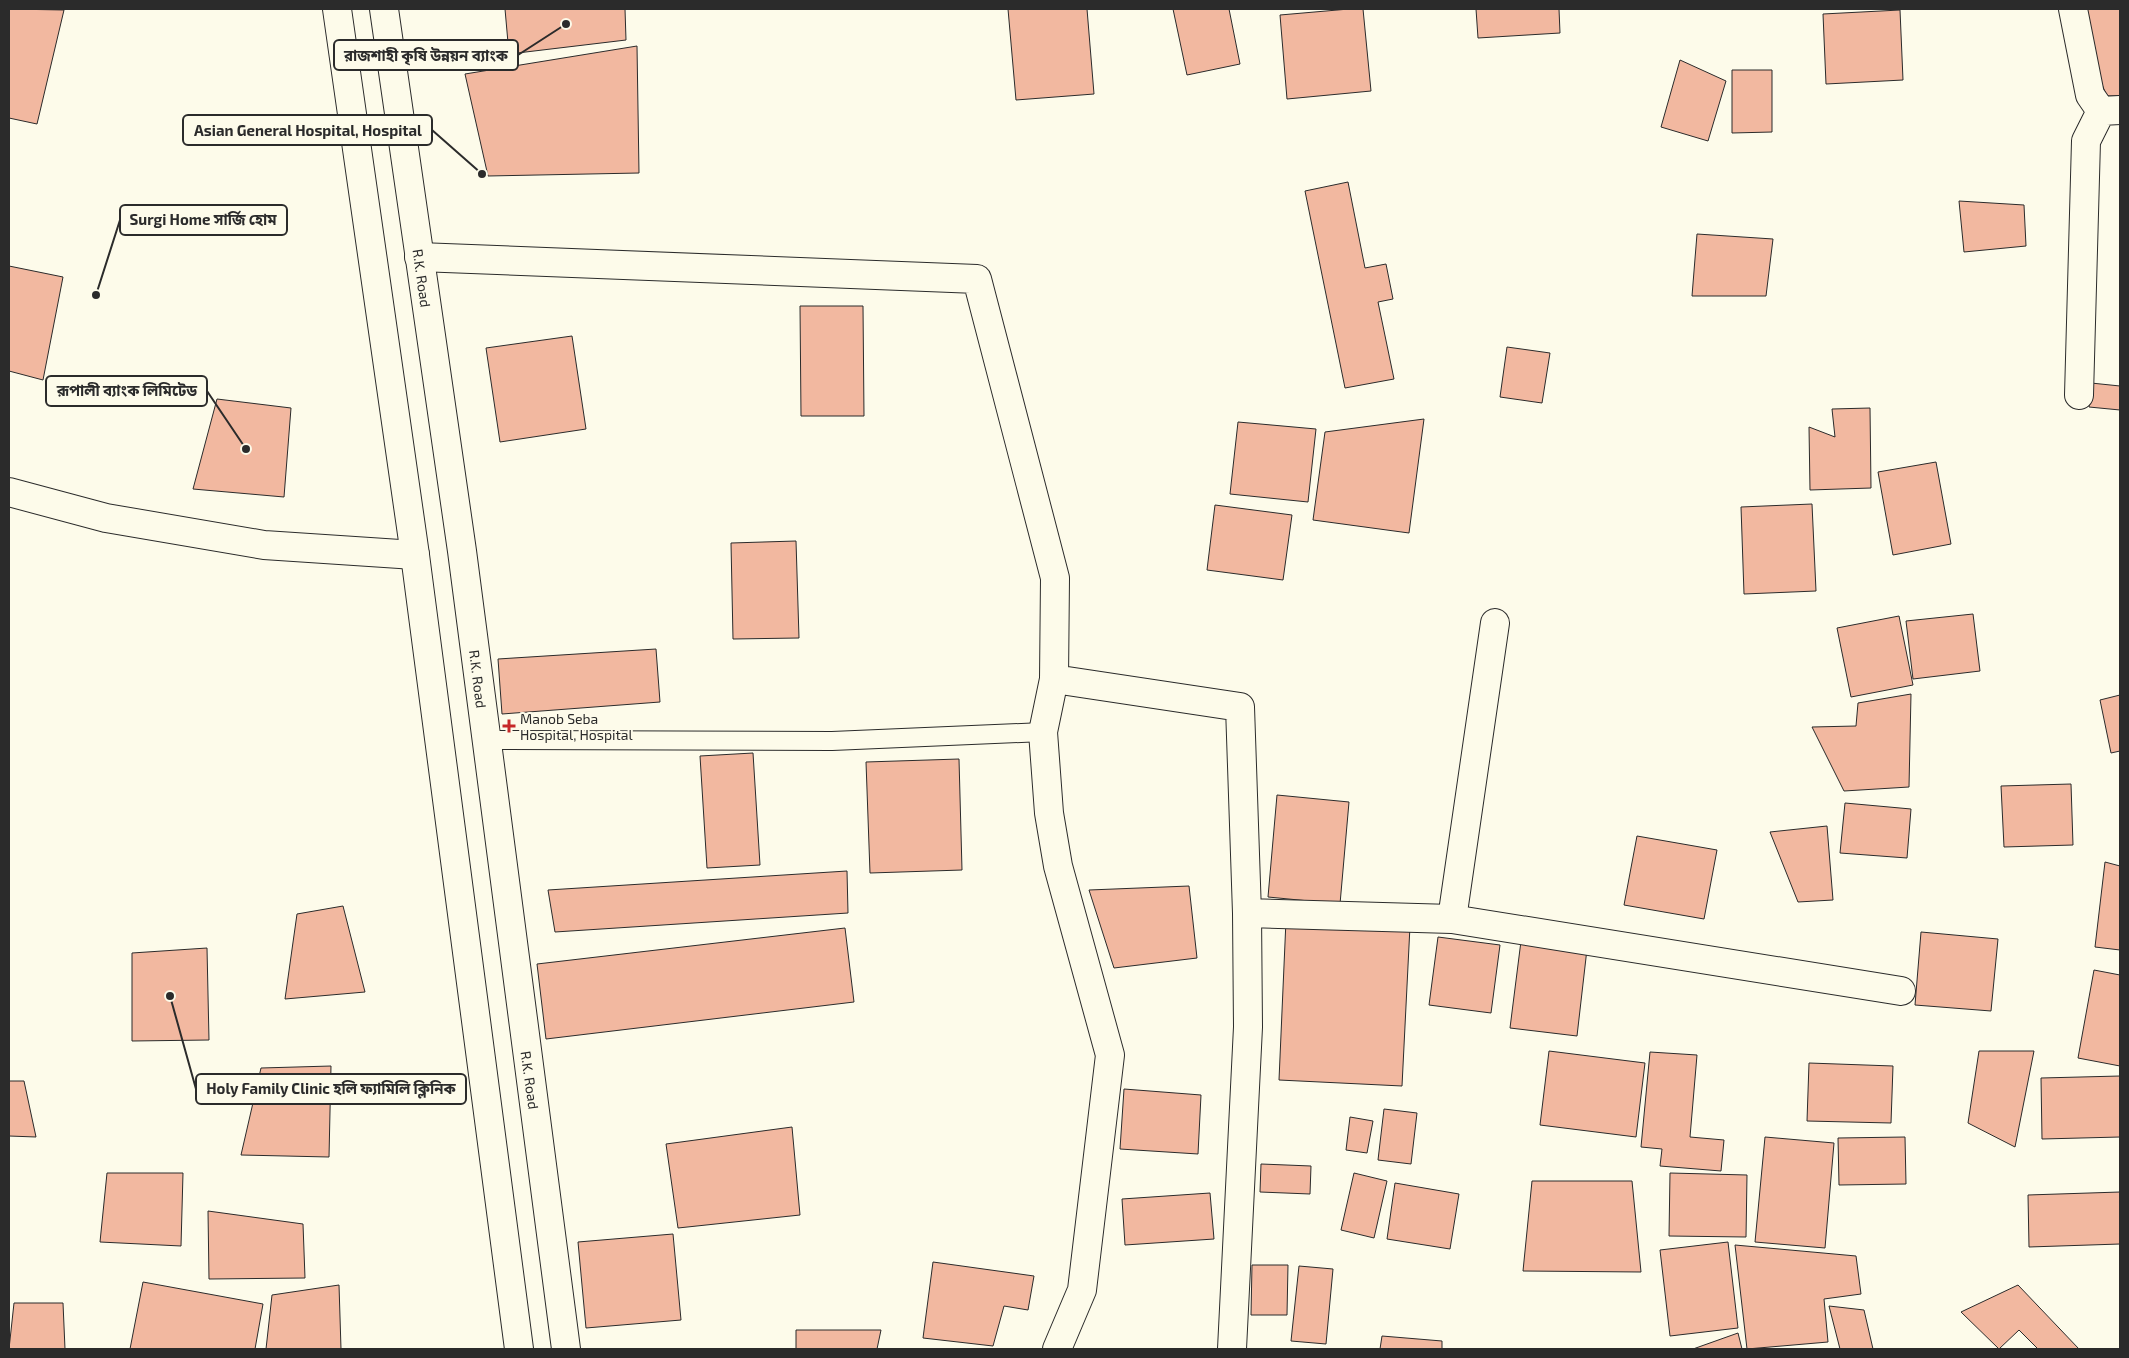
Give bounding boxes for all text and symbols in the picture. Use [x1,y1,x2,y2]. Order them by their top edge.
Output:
callout: রাজশাহী কৃষি উন্নয়ন ব্যাংক [334,40,518,70]
text: রাজশাহী কৃষি উন্নয়ন ব্যাংক [343,46,509,66]
callout: Asian General Hospital, Hospital [183,115,432,145]
text: Asian General Hospital, Hospital [194,121,422,139]
callout: Surgi Home সার্জি হোম [120,205,287,235]
text: Surgi Home সার্জি হোম [129,210,277,228]
street label: R.K. Road [409,248,435,308]
callout: রূপালী ব্যাংক লিমিটেড [46,376,207,406]
text: রূপালী ব্যাংক লিমিটেড [56,381,197,399]
street label: R.K. Road [466,649,490,709]
place label: Manob Seba Hospital, Hospital [520,710,634,743]
marker: Manob Seba Hospital, Hospital [502,719,516,733]
street label: R.K. Road [517,1050,543,1110]
callout: Holy Family Clinic হলি ফ্যামিলি ক্লিনিক [196,1074,466,1104]
text: Holy Family Clinic হলি ফ্যামিলি ক্লিনিক [206,1079,457,1099]

